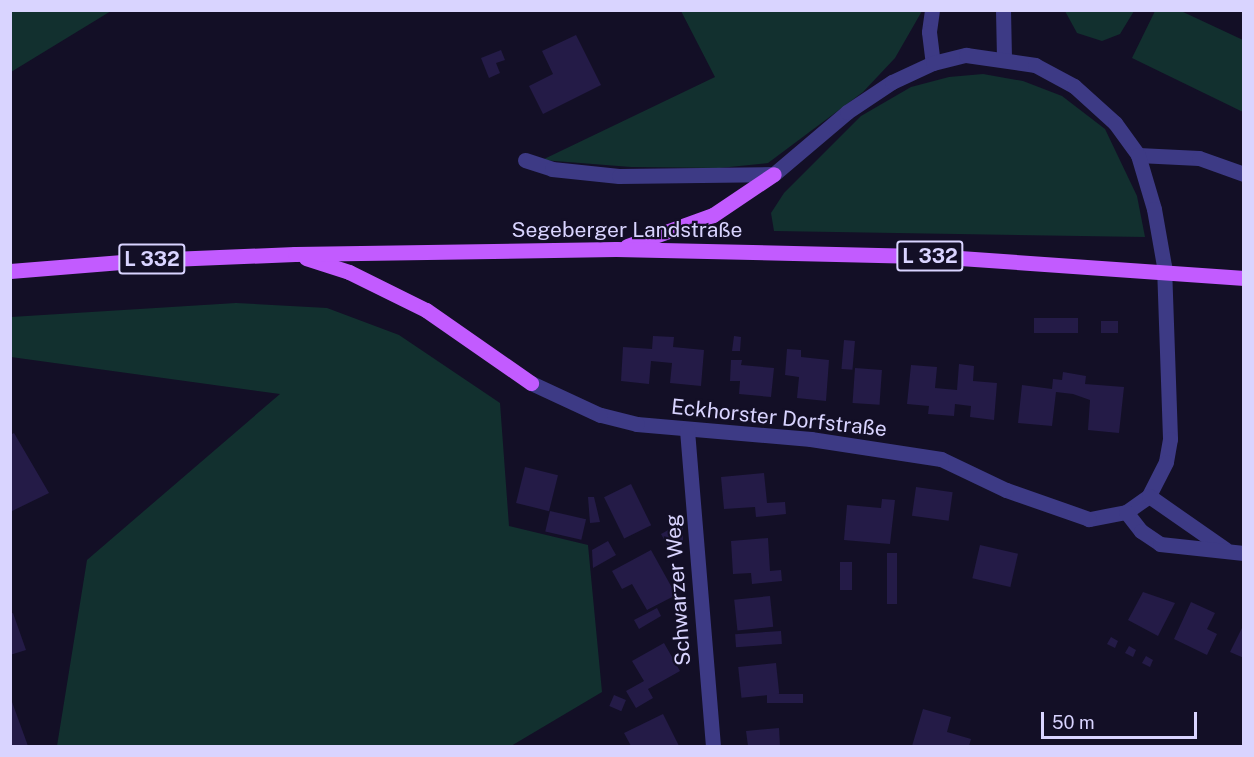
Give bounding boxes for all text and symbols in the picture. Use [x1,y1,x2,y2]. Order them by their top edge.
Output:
street label: Segeberger Landstraße [511,217,743,243]
road number: L 332 [896,239,964,273]
road number: L 332 [118,242,186,276]
street label: Eckhorster Dorfstraße [670,394,888,442]
street label: Schwarzer Weg [660,513,696,667]
scale bar [1044,700,1200,738]
text: 50 m [1052,712,1095,733]

